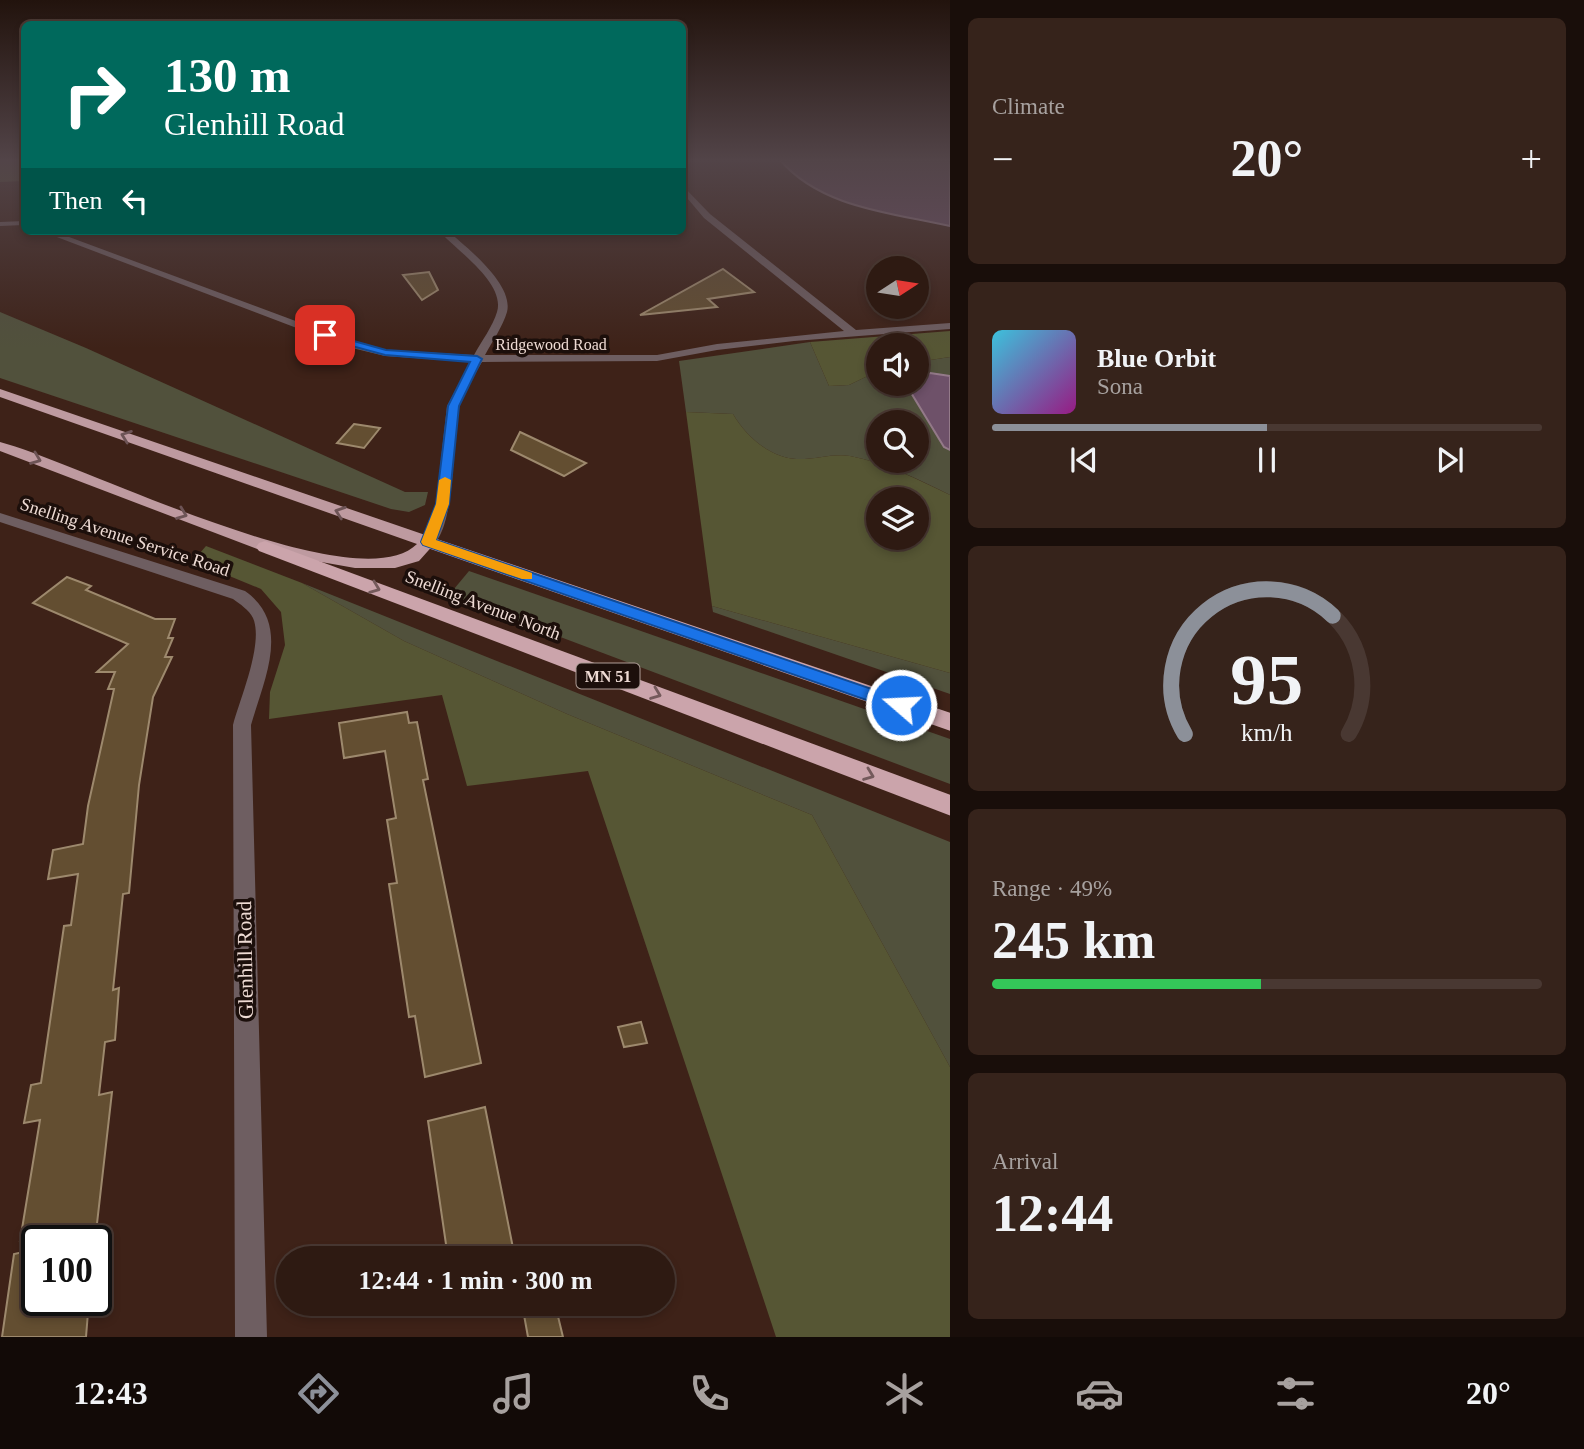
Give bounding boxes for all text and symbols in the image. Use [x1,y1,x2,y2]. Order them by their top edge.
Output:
text: 130 m [164,48,291,103]
icon: right [49,49,140,140]
text: Climate [992,94,1065,119]
text: Glenhill Road [164,106,344,142]
text: 20° [1231,130,1303,187]
text: − [992,138,1013,180]
text: + [1521,138,1542,180]
icon: left [116,182,154,220]
text: Then [49,186,102,215]
north arrow [866,256,929,318]
map controls [866,256,929,550]
pin [295,305,355,365]
icon: arrive [306,316,344,354]
button: sound [866,333,929,396]
street label: Ridgewood Road [495,336,607,354]
text: Blue Orbit [1097,344,1216,373]
text: Sona [1097,374,1143,399]
button: search [866,410,929,473]
one-way arrow [120,431,132,445]
icon: previous [1065,441,1103,479]
icon: pause [1248,441,1286,479]
icon: next [1431,441,1469,479]
one-way arrow [29,451,41,465]
button: layers [866,487,929,550]
street label: Snelling Avenue Service Road [18,494,232,580]
one-way arrow [175,506,187,520]
one-way arrow [335,506,347,520]
street label: Snelling Avenue North [403,566,563,644]
one-way arrow [368,580,380,594]
text: 95 [1231,640,1303,721]
road number: MN 51 [576,664,640,688]
position arrow [864,668,938,742]
one-way arrow [650,686,662,700]
text: km/h [1241,719,1293,746]
one-way arrow [862,767,875,781]
text: Range · 49% [992,876,1112,901]
street label: Glenhill Road [232,900,258,1019]
text: 245 km [992,912,1155,969]
text: Arrival [992,1149,1058,1174]
text: 12:44 [992,1185,1113,1242]
speed limit sign: 100 [21,1225,112,1316]
text: 12:44 · 1 min · 300 m [359,1266,593,1295]
icon: directions [294,1369,343,1418]
icon: music [489,1369,538,1418]
icon: phone [685,1369,734,1418]
icon: climate [880,1369,929,1418]
icon: car [1075,1369,1124,1418]
icon: filters [1271,1369,1320,1418]
text: 12:43 [73,1375,148,1411]
text: 20° [1466,1375,1511,1411]

